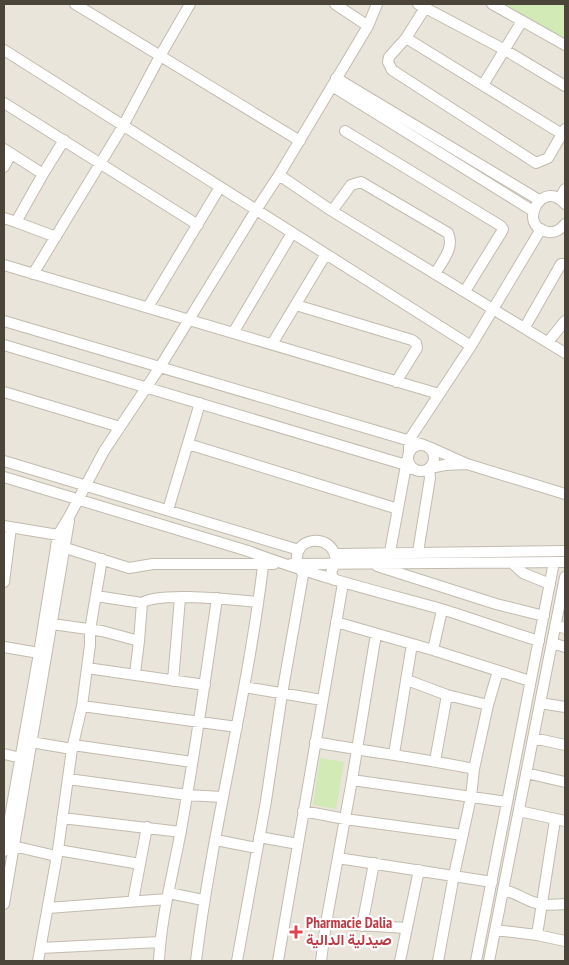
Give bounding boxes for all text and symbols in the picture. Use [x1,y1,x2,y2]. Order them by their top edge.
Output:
place label: Pharmacie Dalia صيدلية الدالية [306,913,392,949]
marker: Pharmacie Dalia صيدلية الدالية [290,926,302,938]

